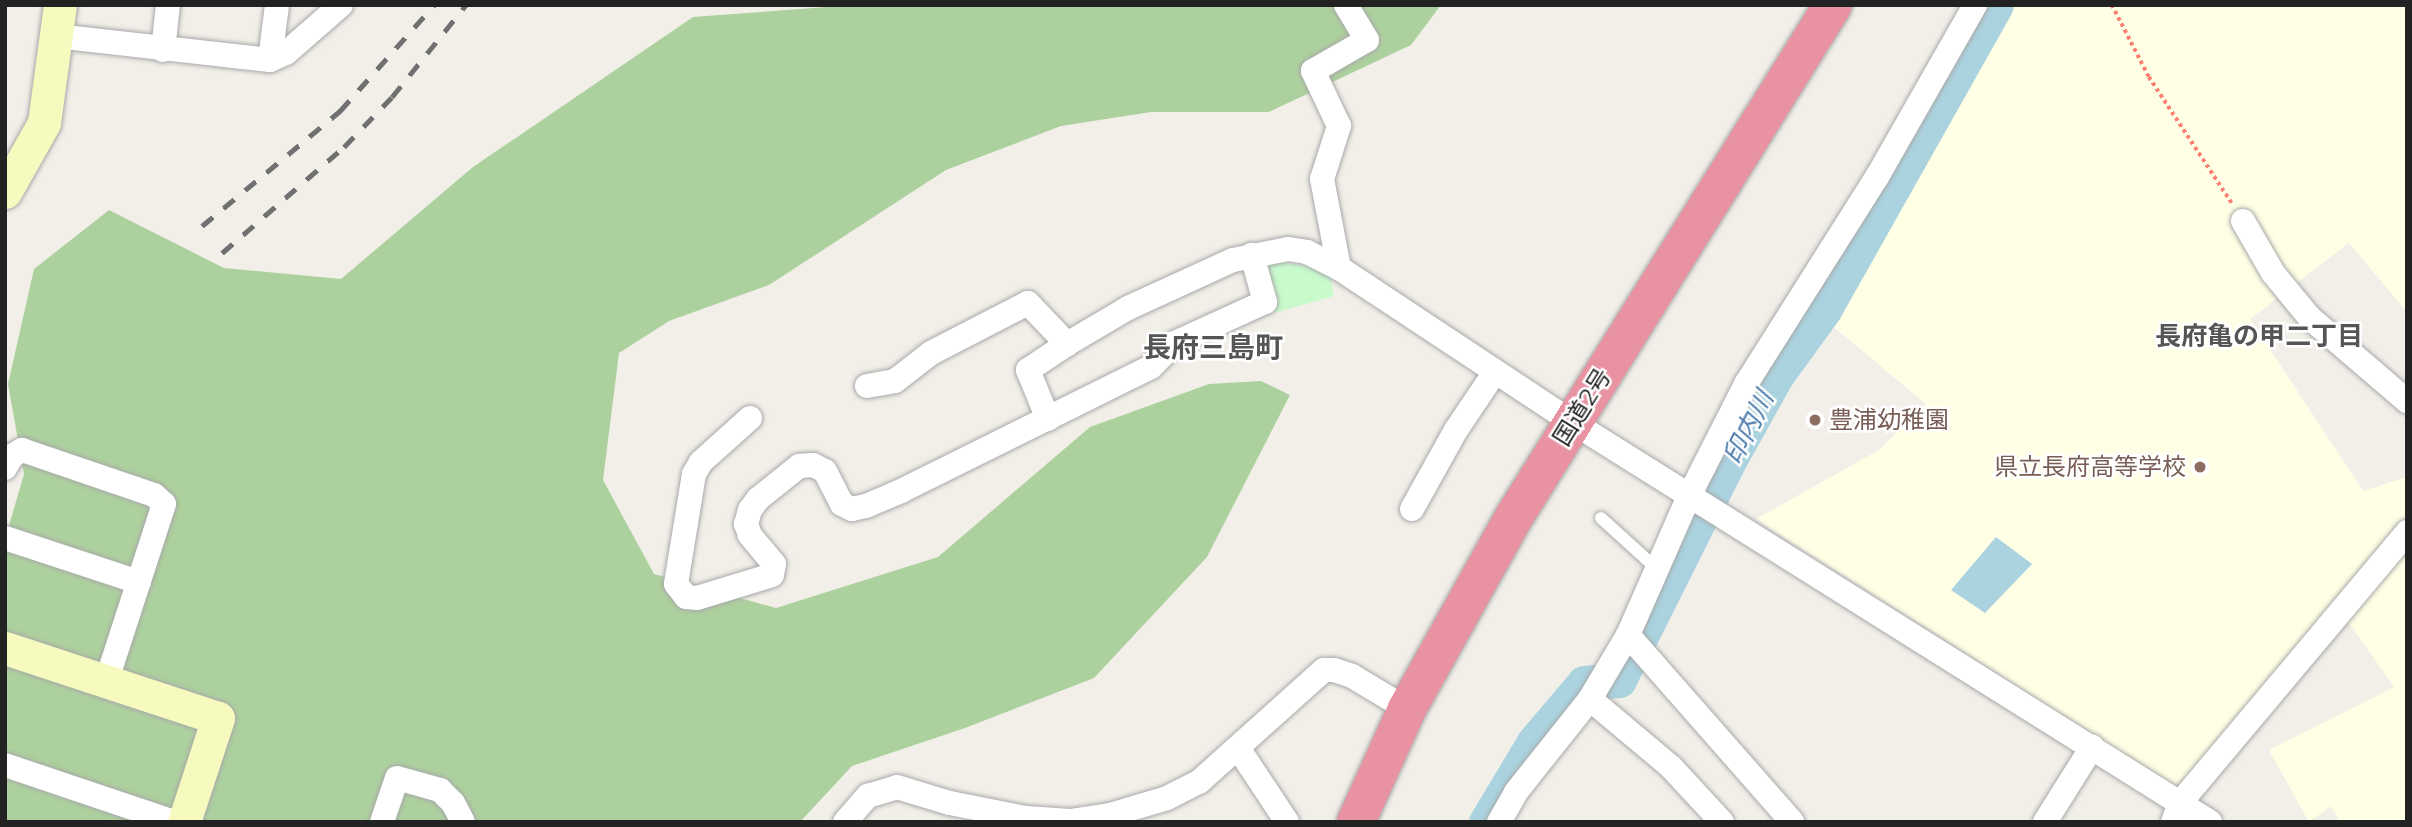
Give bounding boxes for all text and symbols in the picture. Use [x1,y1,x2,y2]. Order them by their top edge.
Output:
district label: 長府亀の甲二丁目 [2155,321,2363,353]
district label: 長府三島町 [1143,330,1283,364]
street label: 国道2号 [1547,363,1617,451]
water label: 印内川 [1717,386,1781,470]
place label: 豊浦幼稚園 [1829,406,1949,434]
marker: 豊浦幼稚園 [1807,412,1823,428]
place label: 県立長府高等学校 [1994,453,2186,481]
marker: 県立長府高等学校 [2192,459,2208,475]

